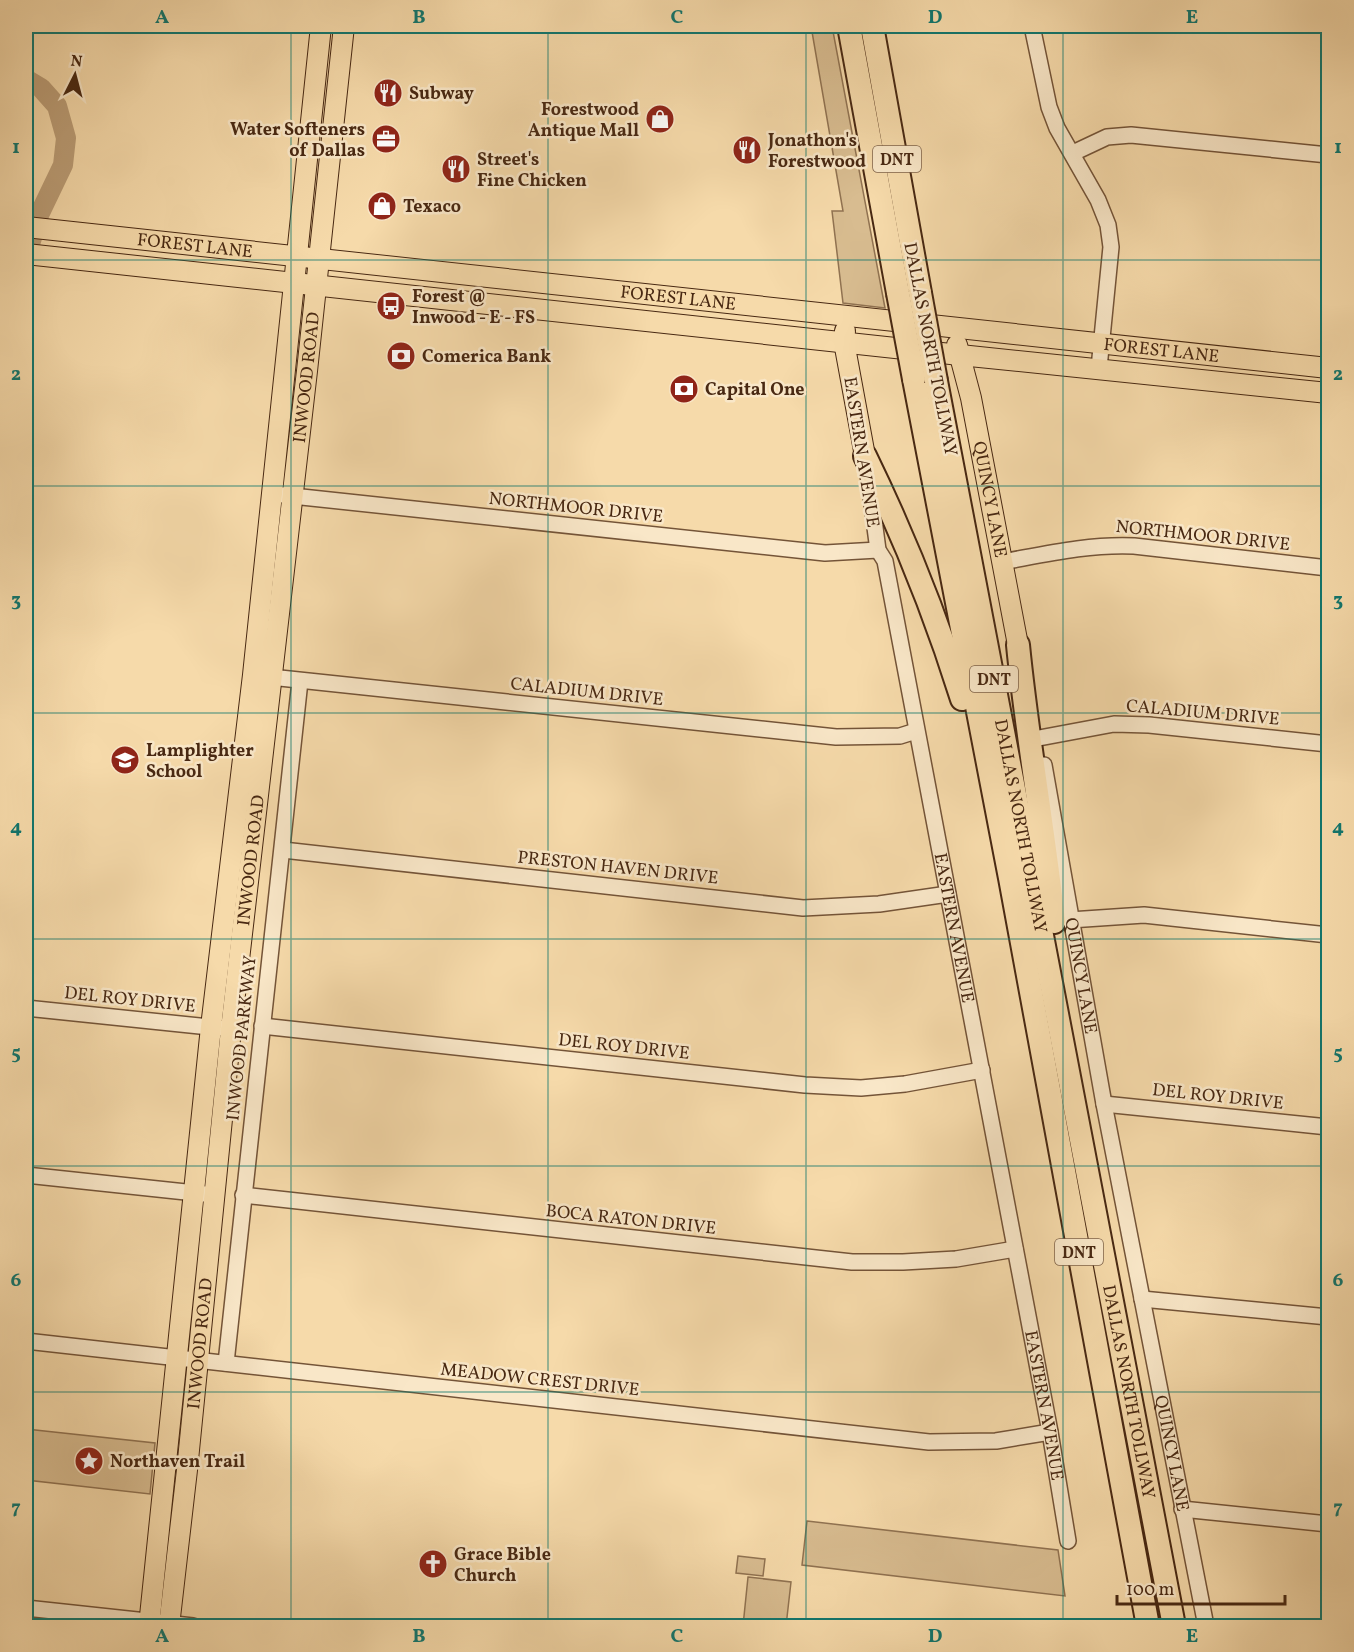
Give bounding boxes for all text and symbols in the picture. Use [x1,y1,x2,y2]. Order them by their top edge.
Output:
text: A [155,4,169,32]
text: B [412,4,426,32]
text: C [671,4,684,32]
text: D [928,4,942,32]
text: E [1186,4,1198,32]
north arrow [45,45,105,105]
text: N [69,51,84,74]
restaurant icon: Subway [372,77,404,109]
place label: Subway [409,82,474,107]
place label: Forestwood Antique Mall [528,98,639,144]
shop icon: Forestwood Antique Mall [644,103,676,135]
place label: Water Softeners of Dallas [230,118,365,164]
office icon: Water Softeners of Dallas [370,123,402,155]
place label: Jonathon's Forestwood [767,129,866,175]
text: 1 [12,134,20,162]
restaurant icon: Jonathon's Forestwood [731,134,763,166]
text: 1 [1334,134,1342,162]
road number: DNT [873,146,921,172]
place label: Street's Fine Chicken [477,148,587,194]
restaurant icon: Street's Fine Chicken [440,153,472,185]
shop icon: Texaco [366,190,398,222]
place label: Texaco [403,195,461,220]
street label: FOREST LANE [136,228,254,265]
street label: DALLAS NORTH TOLLWAY [897,240,963,458]
street label: FOREST LANE [619,280,737,318]
place label: Forest @ Inwood - E - FS [412,285,535,331]
bus stop icon: Forest @ Inwood - E - FS [375,290,407,322]
street label: INWOOD ROAD [288,311,327,445]
street label: FOREST LANE [1102,333,1220,370]
bank icon: Comerica Bank [385,340,417,372]
place label: Comerica Bank [422,345,551,370]
text: 2 [11,361,21,389]
text: 2 [1333,361,1343,389]
bank icon: Capital One [668,373,700,405]
street label: EASTERN AVENUE [836,375,885,529]
place label: Capital One [705,378,805,403]
street label: QUINCY LANE [966,439,1012,560]
street label: NORTHMOOR DRIVE [487,487,664,530]
street label: NORTHMOOR DRIVE [1114,515,1291,558]
text: 3 [11,587,21,615]
text: 3 [1333,587,1343,615]
road number: DNT [970,666,1018,692]
street label: CALADIUM DRIVE [509,672,665,713]
street label: CALADIUM DRIVE [1125,694,1281,733]
street label: DALLAS NORTH TOLLWAY [987,717,1052,935]
place label: Lamplighter School [146,739,254,785]
school or university icon: Lamplighter School [109,744,141,776]
street label: INWOOD ROAD [232,794,272,927]
text: 4 [10,814,22,842]
text: 4 [1332,814,1344,842]
street label: PRESTON HAVEN DRIVE [516,846,720,891]
street label: EASTERN AVENUE [927,851,979,1005]
street label: QUINCY LANE [1057,916,1102,1036]
street label: INWOOD PARKWAY [221,954,264,1122]
street label: DEL ROY DRIVE [63,981,197,1020]
street label: DEL ROY DRIVE [557,1028,691,1067]
text: 5 [11,1040,21,1068]
text: 5 [1333,1040,1343,1068]
street label: DEL ROY DRIVE [1151,1078,1285,1117]
street label: BOCA RATON DRIVE [544,1199,717,1242]
road number: DNT [1055,1239,1103,1265]
text: 6 [11,1267,22,1295]
text: 6 [1333,1267,1344,1295]
street label: INWOOD ROAD [182,1277,220,1411]
street label: DALLAS NORTH TOLLWAY [1095,1283,1160,1501]
street label: EASTERN AVENUE [1017,1328,1069,1483]
street label: MEADOW CREST DRIVE [439,1358,641,1403]
street label: QUINCY LANE [1147,1393,1194,1514]
place icon: Northaven Trail [73,1445,105,1477]
place label: Northaven Trail [110,1450,245,1475]
text: 7 [11,1494,21,1522]
text: 7 [1333,1494,1343,1522]
place label: Grace Bible Church [454,1543,551,1589]
church icon: Grace Bible Church [417,1548,449,1580]
scale bar [1117,1568,1285,1606]
text: 100 m [1126,1578,1175,1603]
text: A [155,1623,169,1651]
text: B [412,1623,426,1651]
text: C [671,1623,684,1651]
text: D [928,1623,942,1651]
text: E [1186,1623,1198,1651]

